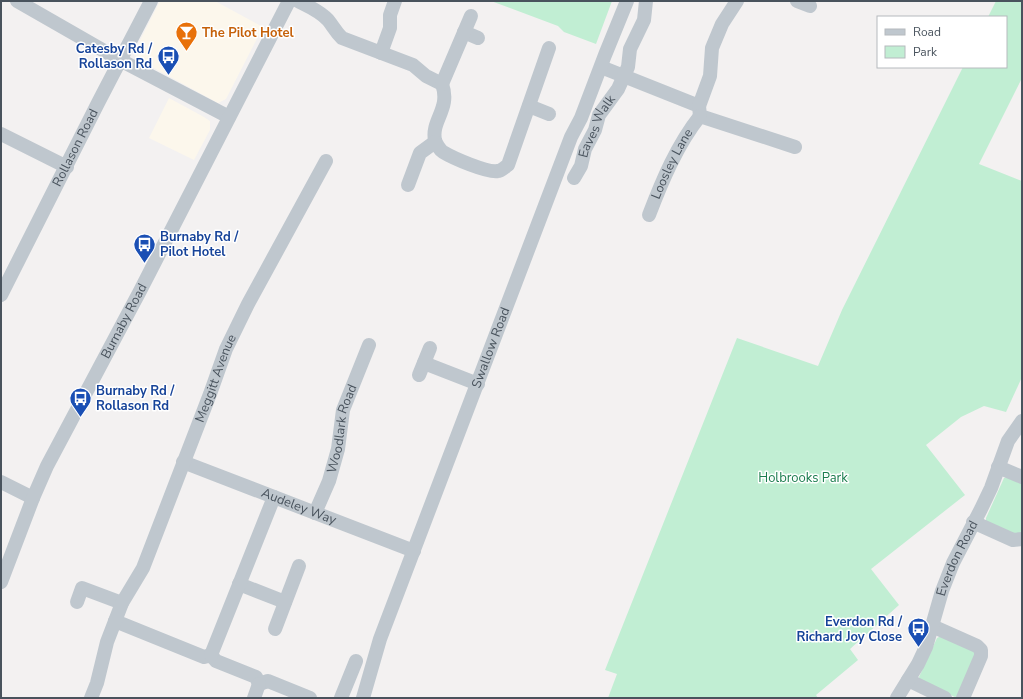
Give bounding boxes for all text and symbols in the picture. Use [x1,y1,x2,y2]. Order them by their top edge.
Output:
legend [877,16,1007,68]
bar icon: The Pilot Hotel [174,20,200,53]
place label: The Pilot Hotel [202,24,294,42]
text: Road [913,24,941,40]
place label: Catesby Rd / Rollason Rd [76,40,153,73]
bus stop icon: Catesby Rd / Rollason Rd [155,43,181,76]
text: Park [913,44,938,60]
street label: Eaves Walk [574,91,620,159]
street label: Rollason Road [48,106,103,190]
street label: Loosley Lane [647,125,697,202]
place label: Burnaby Rd / Pilot Hotel [160,228,239,261]
bus stop icon: Burnaby Rd / Pilot Hotel [132,231,158,264]
street label: Burnaby Road [97,280,151,362]
street label: Swallow Road [467,305,514,391]
street label: Meggitt Avenue [191,331,241,425]
place label: Burnaby Rd / Rollason Rd [96,382,175,415]
street label: Woodlark Road [323,382,361,475]
bus stop icon: Burnaby Rd / Rollason Rd [67,385,93,418]
park label: Holbrooks Park [758,469,848,487]
street label: Audeley Way [259,484,339,529]
street label: Everdon Road [932,517,982,598]
place label: Everdon Rd / Richard Joy Close [797,613,903,646]
bus stop icon: Everdon Rd / Richard Joy Close [905,616,931,649]

